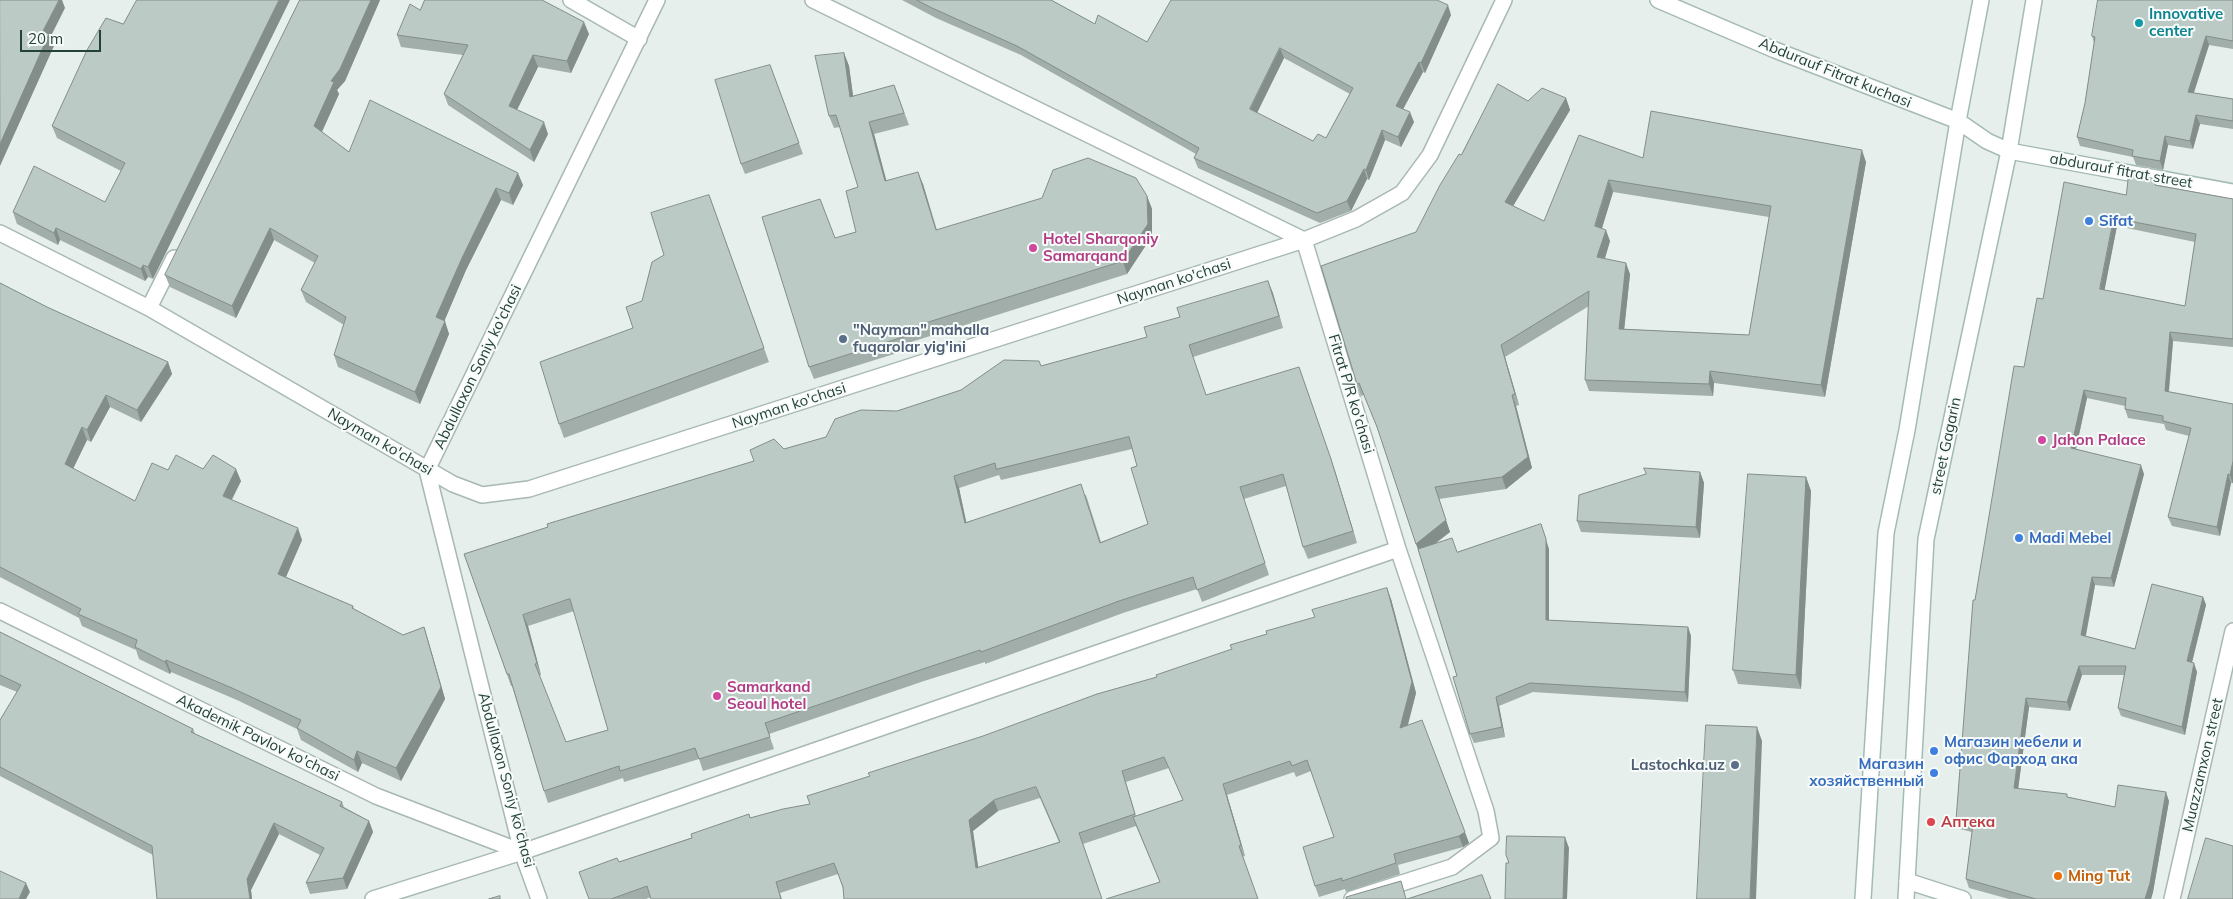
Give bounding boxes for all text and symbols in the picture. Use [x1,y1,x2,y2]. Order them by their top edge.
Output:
place label: Innovative center [2149,5,2223,40]
marker: Innovative center [2133,17,2145,29]
scale bar [22,20,104,52]
text: 20 m [28,29,63,48]
street label: Abdurauf Fitrat kuchasi [1756,34,1914,112]
street label: abdurauf fitrat street [2048,150,2194,192]
place label: Sifat [2099,212,2133,230]
marker: Sifat [2083,215,2095,227]
place label: Hotel Sharqoniy Samarqand [1043,230,1158,265]
marker: Hotel Sharqoniy Samarqand [1027,242,1039,254]
street label: Nayman ko'chasi [1115,255,1233,309]
street label: Abdullaxon Soniy ko'chasi [430,282,526,452]
place label: "Nayman" mahalla fuqarolar yig'ini [853,321,989,356]
street label: Fitrat P/R ko'chasi [1324,332,1378,456]
marker: "Nayman" mahalla fuqarolar yig'ini [837,333,849,345]
street label: Nayman ko'chasi [730,379,848,433]
street label: street Gagarin [1927,396,1965,496]
street label: Nayman ko'chasi [324,405,436,479]
place label: Jahon Palace [2052,431,2146,449]
marker: Jahon Palace [2036,434,2048,446]
place label: Madi Mebel [2029,529,2111,547]
marker: Madi Mebel [2013,532,2025,544]
place label: Samarkand Seoul hotel [727,678,811,713]
street label: Abdullaxon Soniy ko'chasi [474,690,538,870]
marker: Samarkand Seoul hotel [711,690,723,702]
street label: Akademik Pavlov ko'chasi [174,691,342,785]
street label: Muazzamxon street [2179,696,2227,834]
place label: Магазин мебели и офис Фарход ака [1944,733,2082,768]
marker: Магазин мебели и офис Фарход ака [1928,745,1940,757]
place label: Магазин хозяйственный [1809,755,1924,790]
place label: Lastochka.uz [1631,756,1725,774]
marker: Lastochka.uz [1729,759,1741,771]
marker: Магазин хозяйственный [1928,767,1940,779]
place label: Аптека [1941,813,1995,831]
marker: Аптека [1925,816,1937,828]
place label: Ming Tut [2068,867,2130,885]
marker: Ming Tut [2052,870,2064,882]

